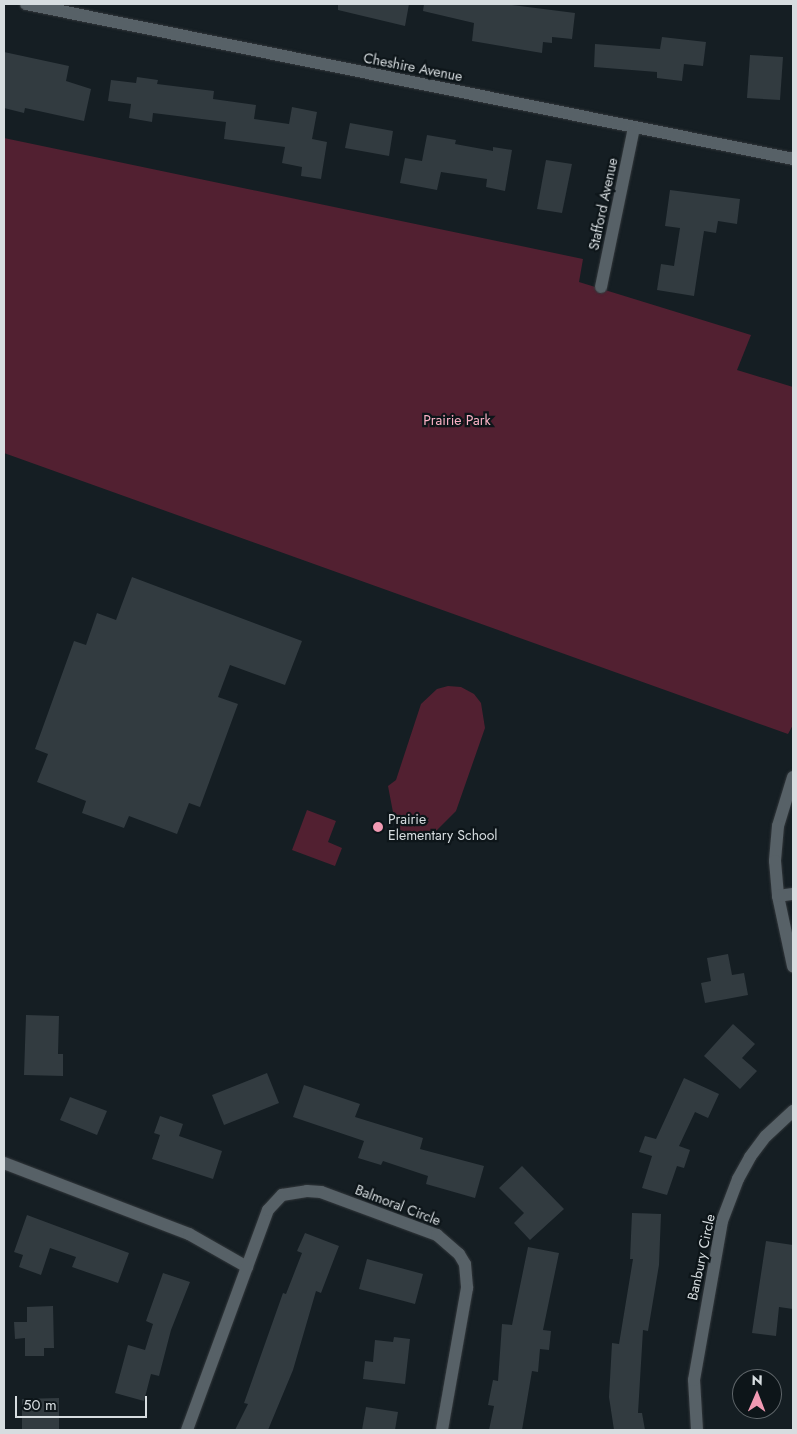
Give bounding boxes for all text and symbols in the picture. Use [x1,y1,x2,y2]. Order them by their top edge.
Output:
street label: Cheshire Avenue [362,49,464,85]
street label: Stafford Avenue [585,156,621,252]
park label: Prairie Park [423,412,491,428]
place label: Prairie Elementary School [388,811,498,844]
marker: Prairie Elementary School [372,821,384,833]
street label: Balmoral Circle [353,1181,443,1229]
street label: Banbury Circle [684,1212,718,1302]
north arrow [732,1369,782,1419]
text: N [752,1370,763,1390]
scale bar [18,1386,150,1418]
text: 50 m [23,1394,57,1416]

